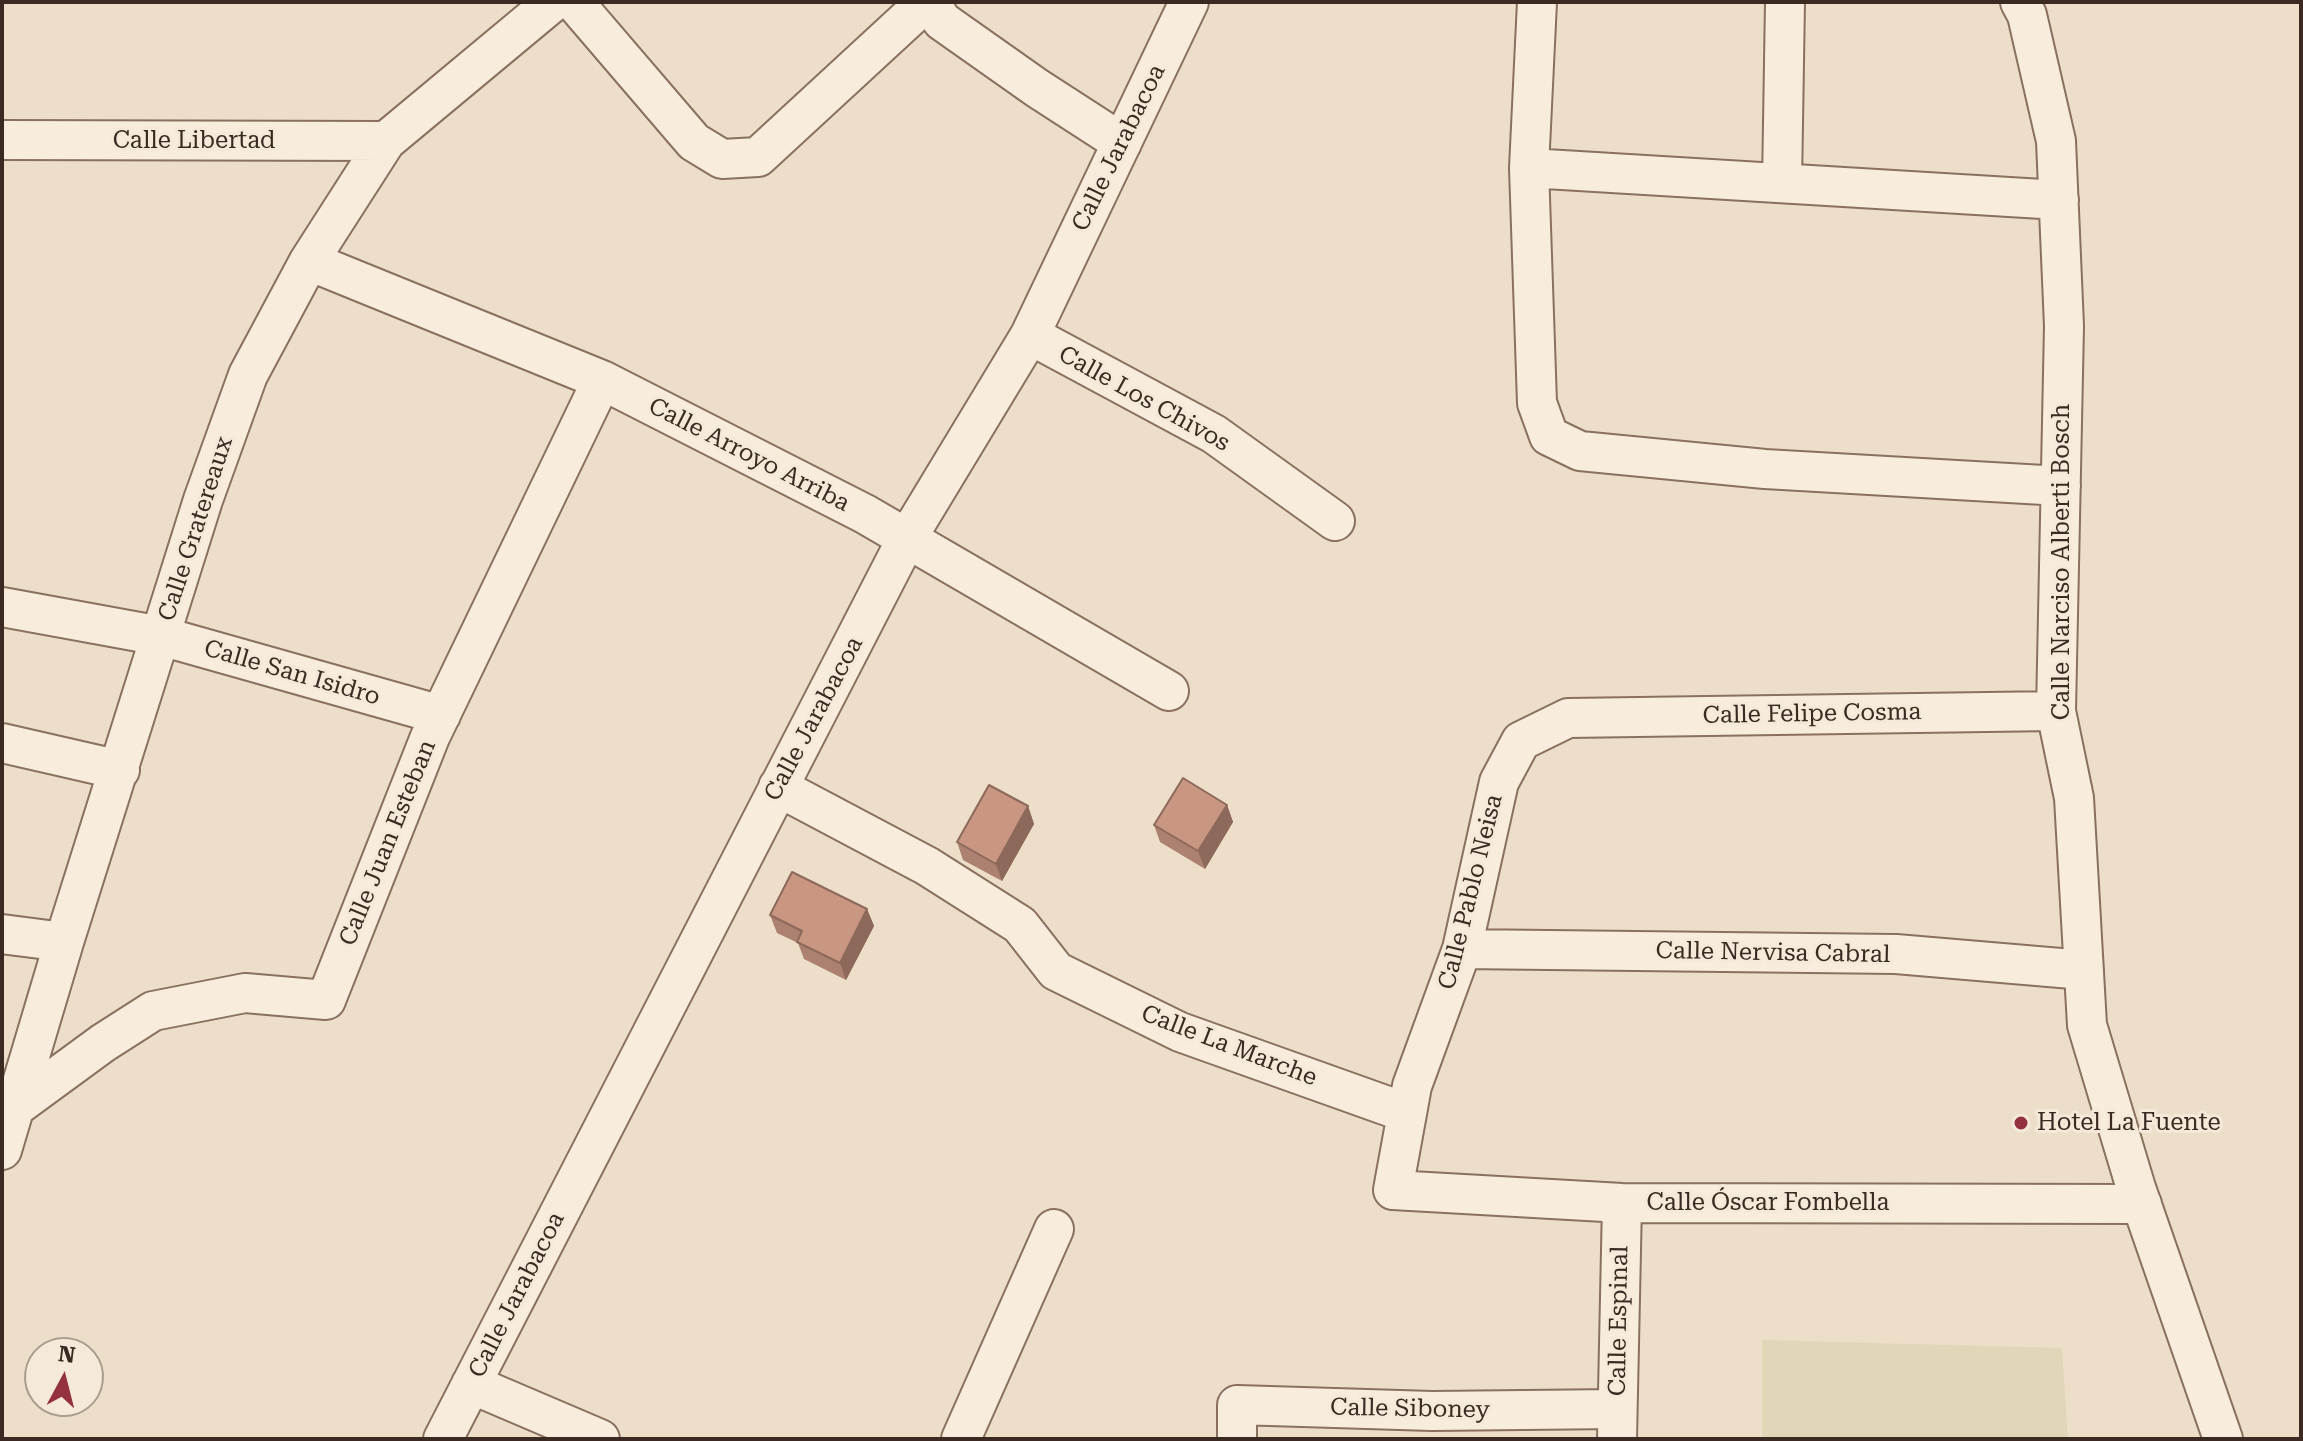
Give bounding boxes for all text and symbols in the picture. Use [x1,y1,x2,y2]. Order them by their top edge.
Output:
street label: Calle Jarabacoa [1066,60,1172,236]
street label: Calle Libertad [113,127,275,155]
street label: Calle Los Chivos [1053,340,1235,458]
street label: Calle Arroyo Arriba [644,392,854,518]
street label: Calle Narciso Alberti Bosch [2048,404,2076,720]
street label: Calle Gratereaux [153,433,239,625]
street label: Calle Jarabacoa [759,632,869,806]
street label: Calle San Isidro [201,634,383,712]
street label: Calle Felipe Cosma [1702,698,1922,730]
street label: Calle Juan Esteban [334,736,442,950]
street label: Calle Pablo Neisa [1433,791,1509,993]
street label: Calle Nervisa Cabral [1655,937,1891,969]
street label: Calle La Marche [1137,999,1321,1093]
place label: Hotel La Fuente [2037,1109,2221,1137]
marker: Hotel La Fuente [2012,1114,2030,1132]
street label: Calle Óscar Fombella [1647,1189,1889,1217]
street label: Calle Jarabacoa [463,1207,571,1383]
street label: Calle Espinal [1603,1246,1635,1396]
north arrow [24,1337,104,1417]
text: N [57,1341,77,1368]
street label: Calle Siboney [1330,1393,1490,1425]

